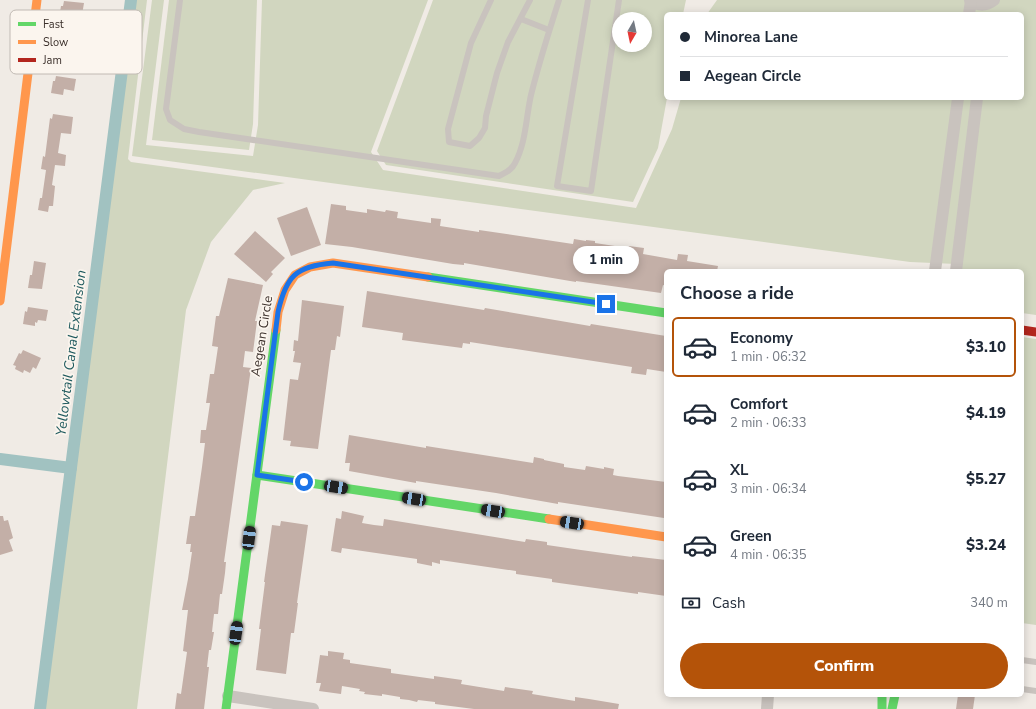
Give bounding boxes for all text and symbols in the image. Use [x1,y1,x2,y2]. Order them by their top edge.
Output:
legend [10,10,142,74]
north arrow [612,12,652,52]
map controls [612,12,652,52]
text: Fast [43,17,64,32]
text: Minorea Lane [704,27,798,47]
text: Slow [43,35,68,50]
text: Jam [42,53,62,68]
text: Aegean Circle [704,66,801,86]
callout: 1 min [573,246,639,274]
text: 1 min [589,251,623,269]
water label: Yellowtail Canal Extension [51,269,91,437]
text: Choose a ride [680,281,794,305]
street label: Aegean Circle [247,294,277,378]
route end [597,295,615,313]
text: Economy [730,328,793,348]
icon: car [682,329,718,365]
text: $3.10 [966,337,1006,357]
text: 1 min · 06:32 [730,348,806,366]
text: Comfort [730,394,787,414]
icon: car [682,395,718,431]
text: $4.19 [966,403,1006,423]
text: 2 min · 06:33 [730,414,806,432]
text: XL [730,460,749,480]
icon: car [682,461,718,497]
text: $5.27 [966,469,1006,489]
route start [295,473,313,491]
car [323,479,349,495]
text: 3 min · 06:34 [730,480,806,498]
car [401,491,427,507]
car [480,503,506,519]
car [559,515,585,531]
car [242,525,256,551]
text: Green [730,526,772,546]
icon: car [682,527,718,563]
text: $3.24 [966,535,1006,555]
text: 4 min · 06:35 [730,546,806,564]
icon: cash [680,592,702,614]
text: Cash [712,593,746,613]
text: 340 m [970,594,1008,612]
car [228,620,244,646]
button: Confirm [680,643,1008,689]

